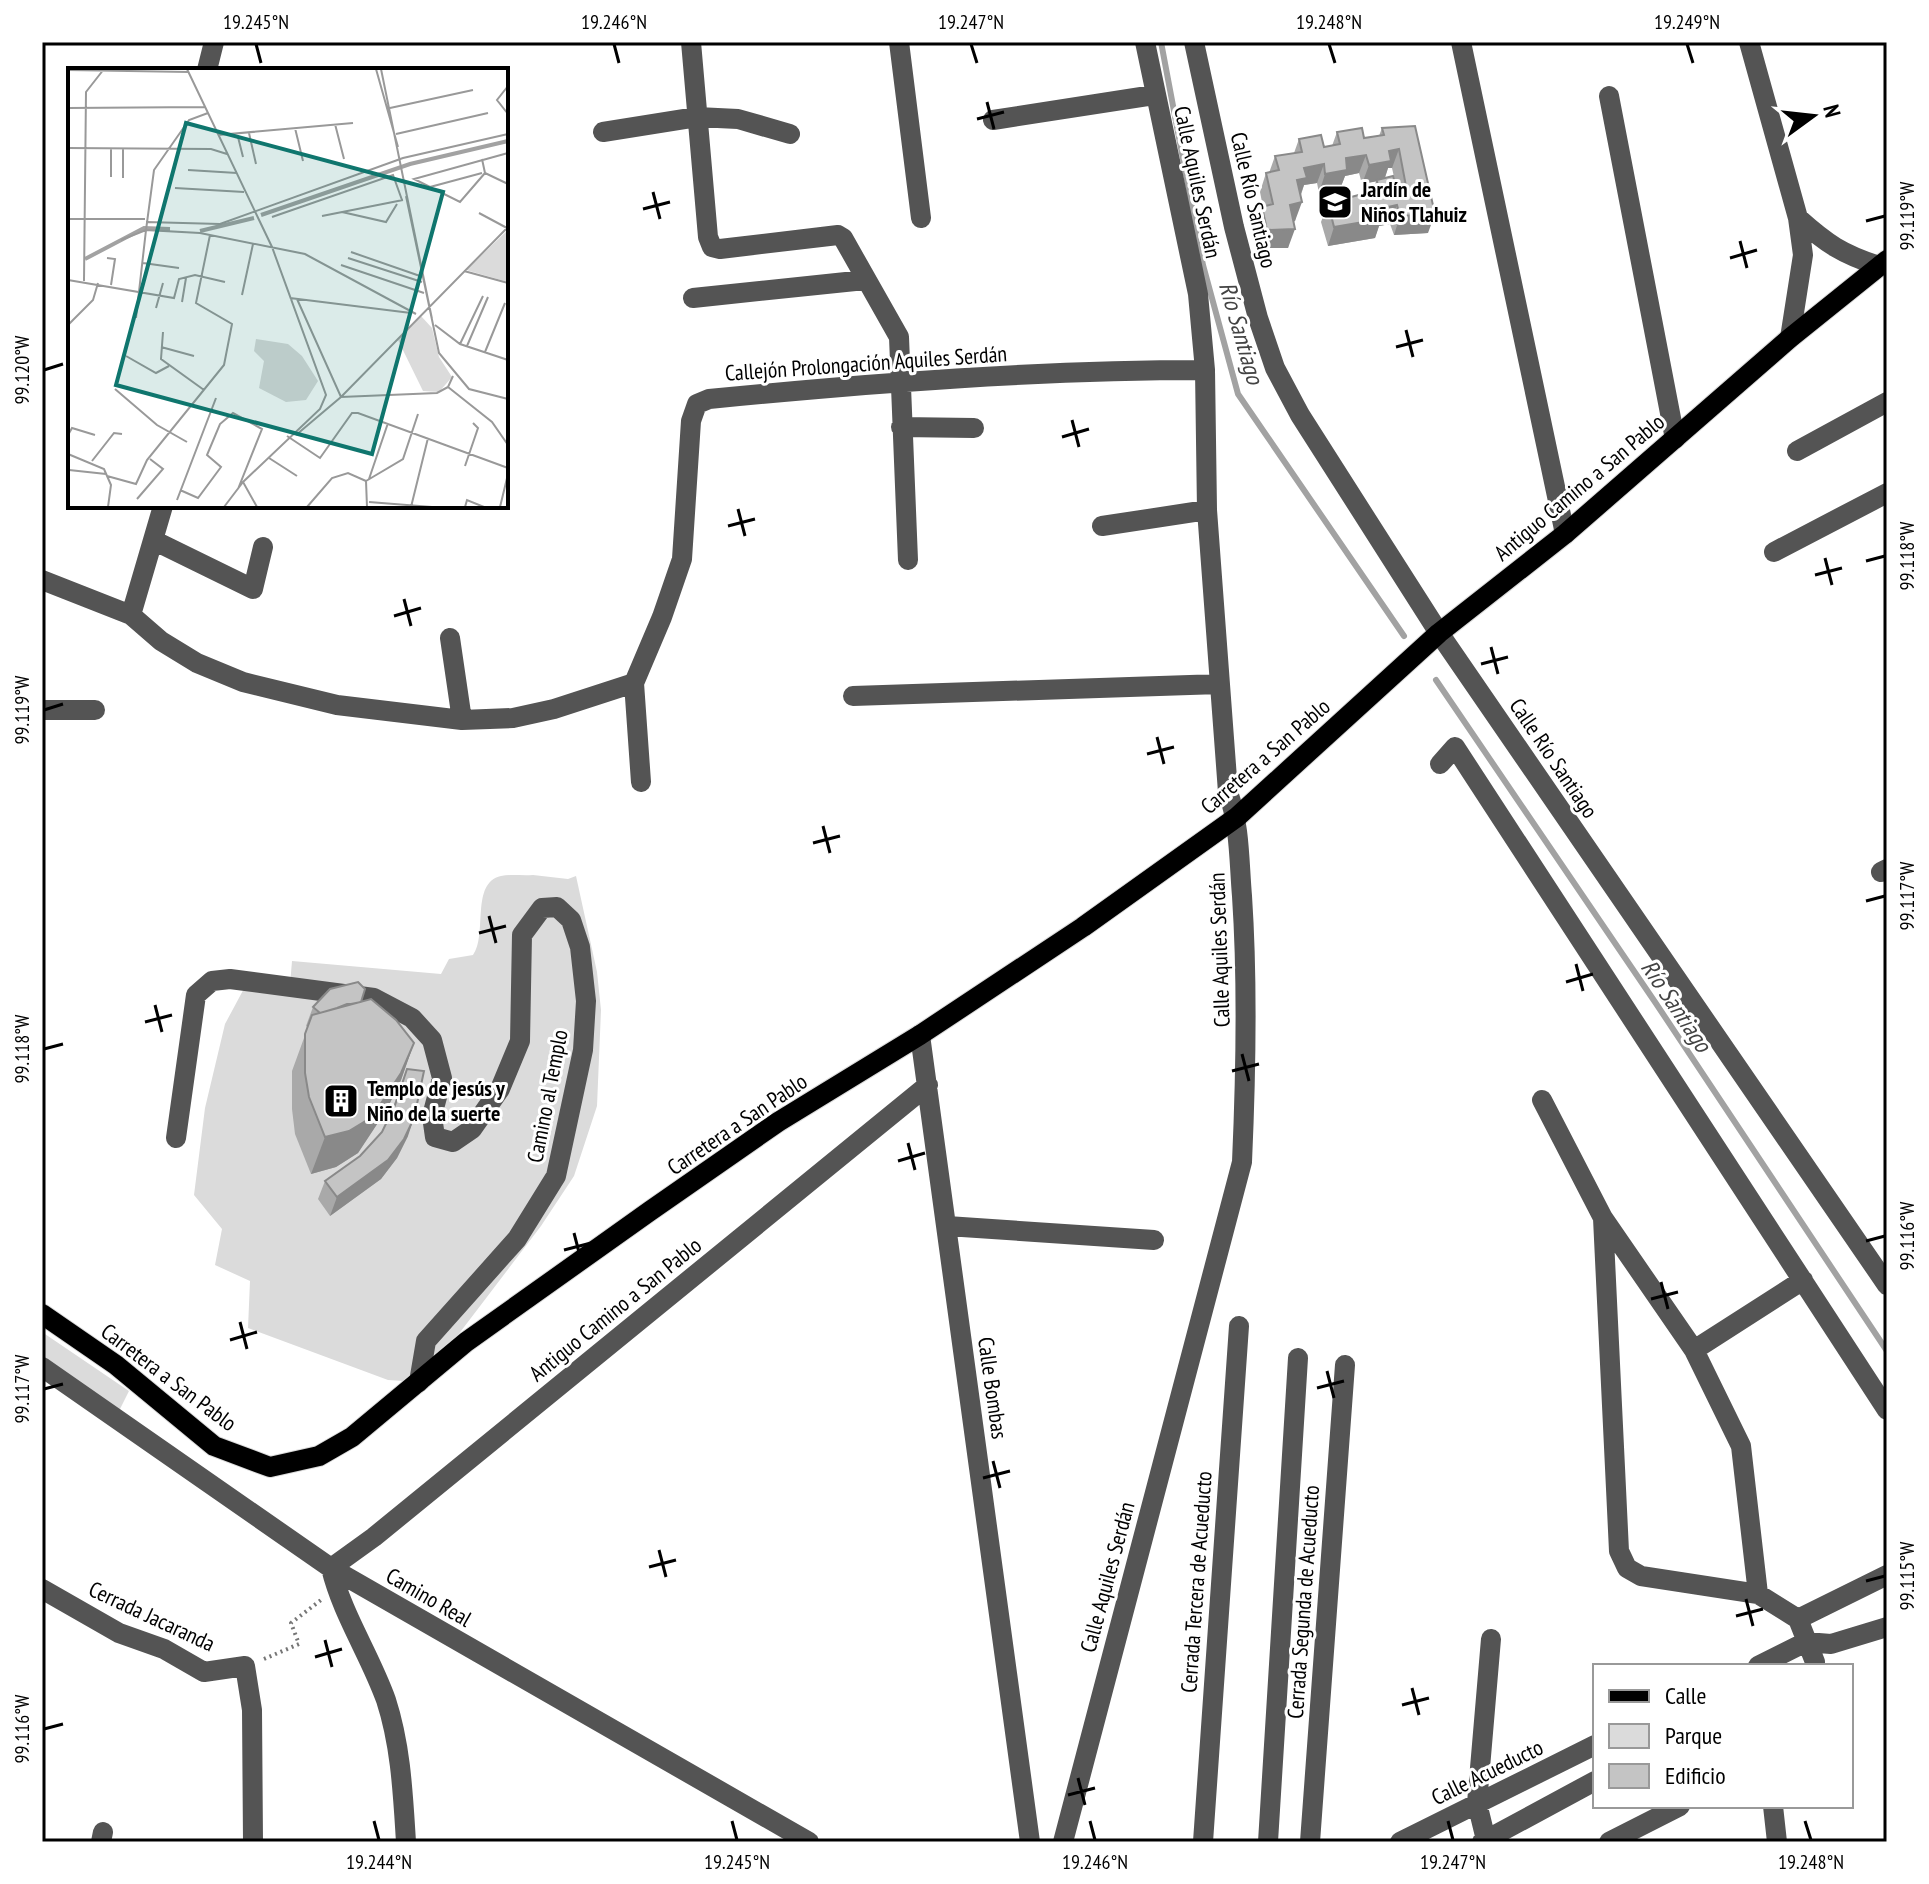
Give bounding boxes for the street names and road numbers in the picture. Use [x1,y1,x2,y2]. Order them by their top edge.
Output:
street label: Calle Aquiles Serdán [1168,103,1228,261]
street label: Calle Río Santiago [1225,129,1283,271]
street label: Callejón Prolongación Aquiles Serdán [724,339,1008,387]
street label: Antiguo Camino a San Pablo [1488,408,1670,566]
street label: Carretera a San Pablo [1194,692,1336,820]
street label: Calle Río Santiago [1504,693,1604,823]
street label: Calle Aquiles Serdán [1202,872,1236,1028]
street label: Camino al Templo [520,1027,574,1165]
street label: Carretera a San Pablo [662,1067,812,1181]
street label: Antiguo Camino a San Pablo [523,1231,707,1387]
street label: Carretera a San Pablo [96,1317,242,1437]
street label: Calle Bombas [972,1335,1014,1441]
street label: Cerrada Tercera de Acueducto [1174,1470,1218,1694]
street label: Cerrada Segunda de Acueducto [1281,1484,1325,1720]
street label: Calle Aquiles Serdán [1073,1499,1141,1655]
street label: Camino Real [381,1561,478,1633]
street label: Cerrada Jacaranda [84,1575,220,1657]
street label: Calle Acueducto [1427,1733,1547,1811]

